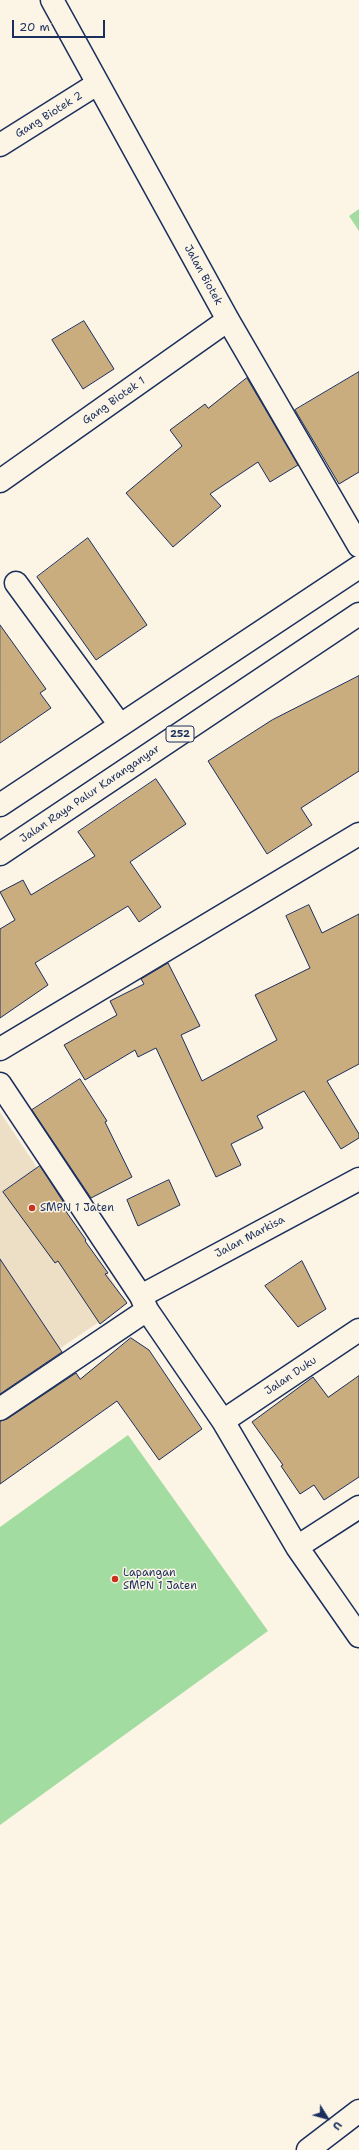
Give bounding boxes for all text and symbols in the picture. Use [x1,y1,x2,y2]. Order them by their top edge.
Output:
scale bar [14,12,107,38]
text: 20 m [19,19,50,35]
street label: Gang Biotek 2 [13,89,85,141]
street label: Jalan Biotek [181,243,225,307]
street label: Gang Biotek 1 [80,374,148,428]
road number: 252 [166,726,194,742]
street label: Jalan Raya Palur Karanganyar [18,742,162,846]
place label: SMPN 1 Jaten [40,1201,114,1215]
marker: SMPN 1 Jaten [27,1203,37,1213]
street label: Jalan Markisa [213,1213,287,1261]
street label: Jalan Duku [263,1354,319,1398]
place label: Lapangan SMPN 1 Jaten [123,1566,197,1592]
marker: Lapangan SMPN 1 Jaten [110,1574,120,1584]
north arrow [307,2098,347,2138]
text: U [329,2118,345,2133]

